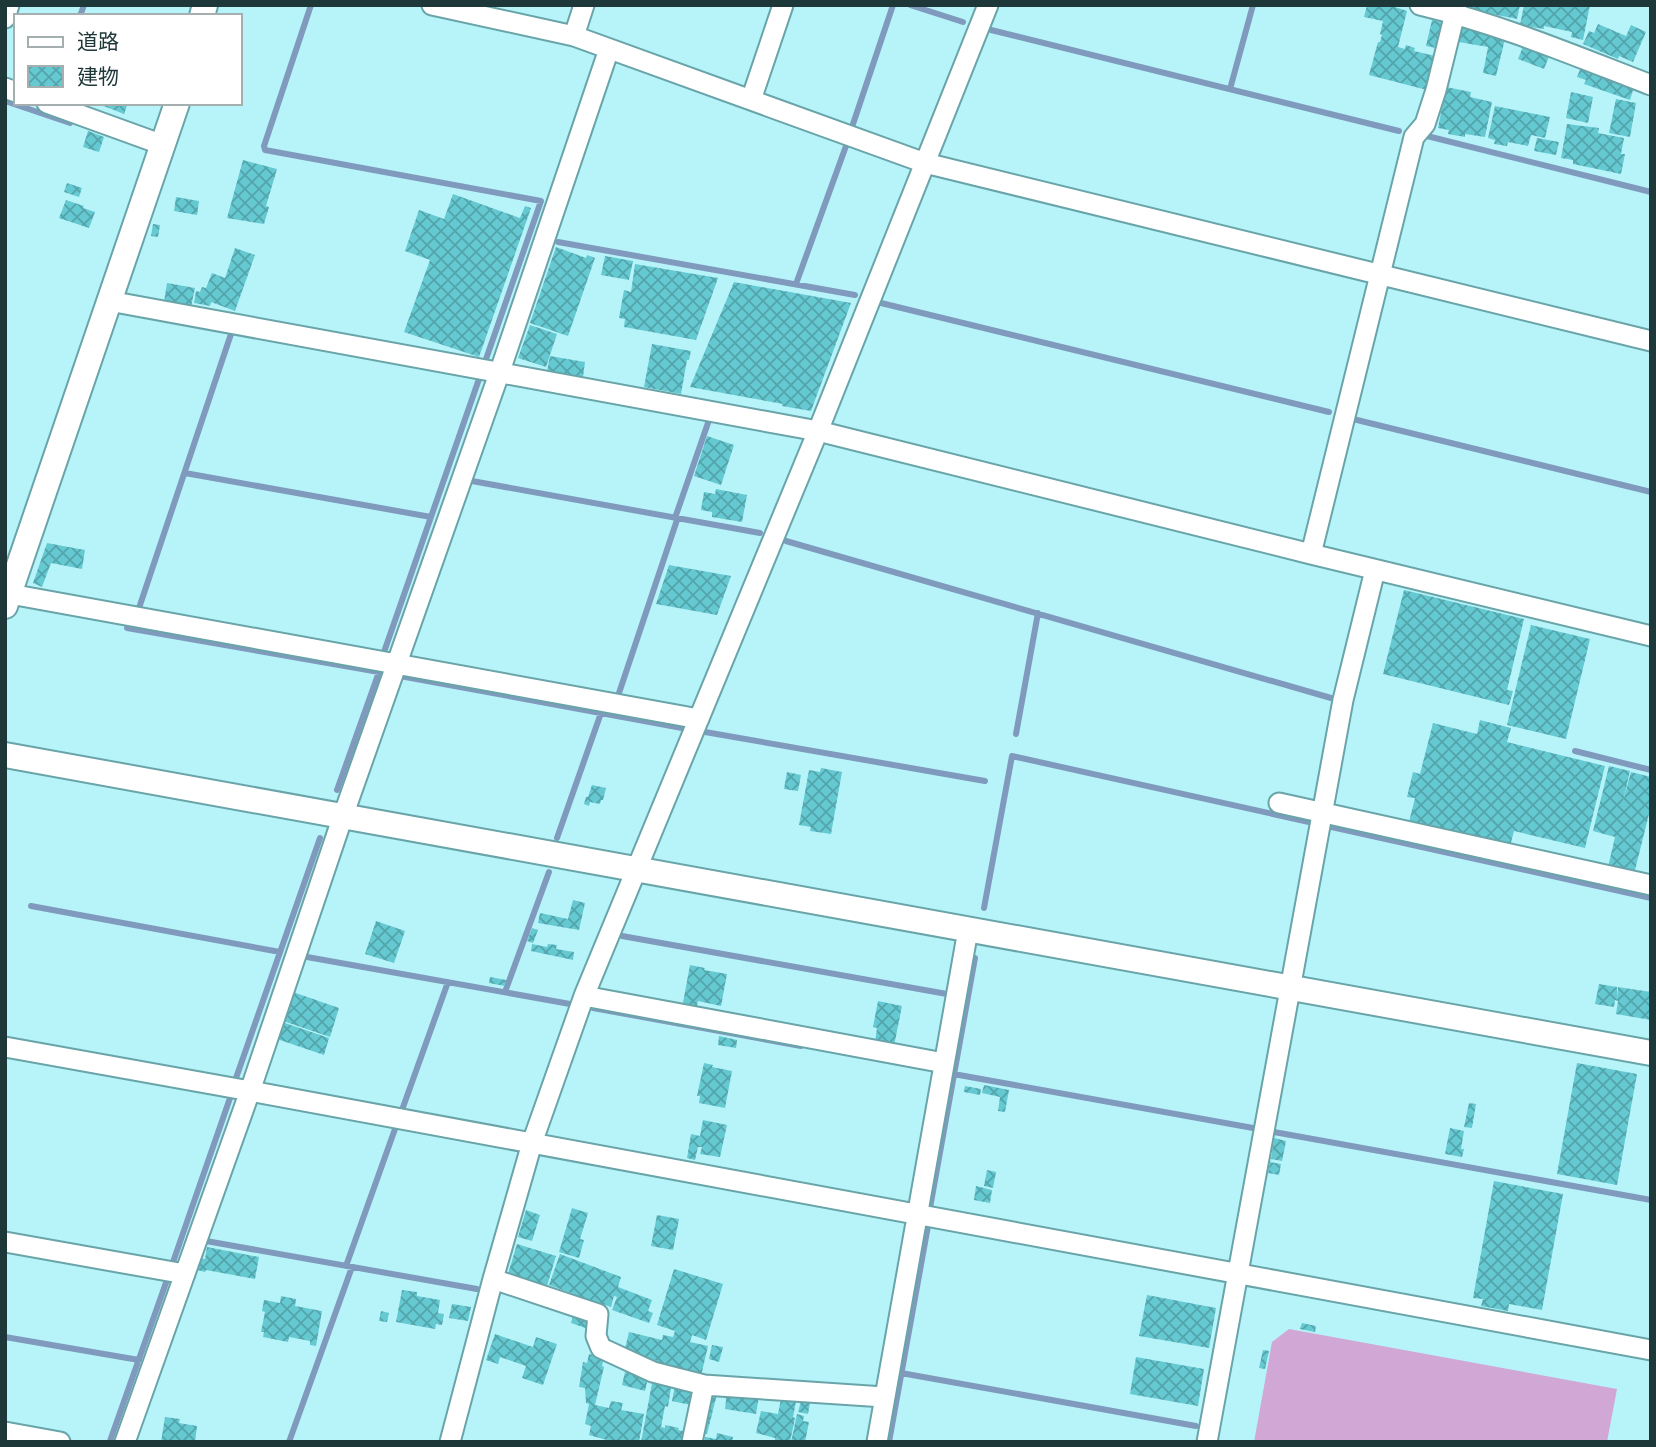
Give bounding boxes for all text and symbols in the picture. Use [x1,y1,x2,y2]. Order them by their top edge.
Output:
legend [14,14,242,105]
text: 道路 [77,29,119,54]
text: 建物 [77,64,119,89]

